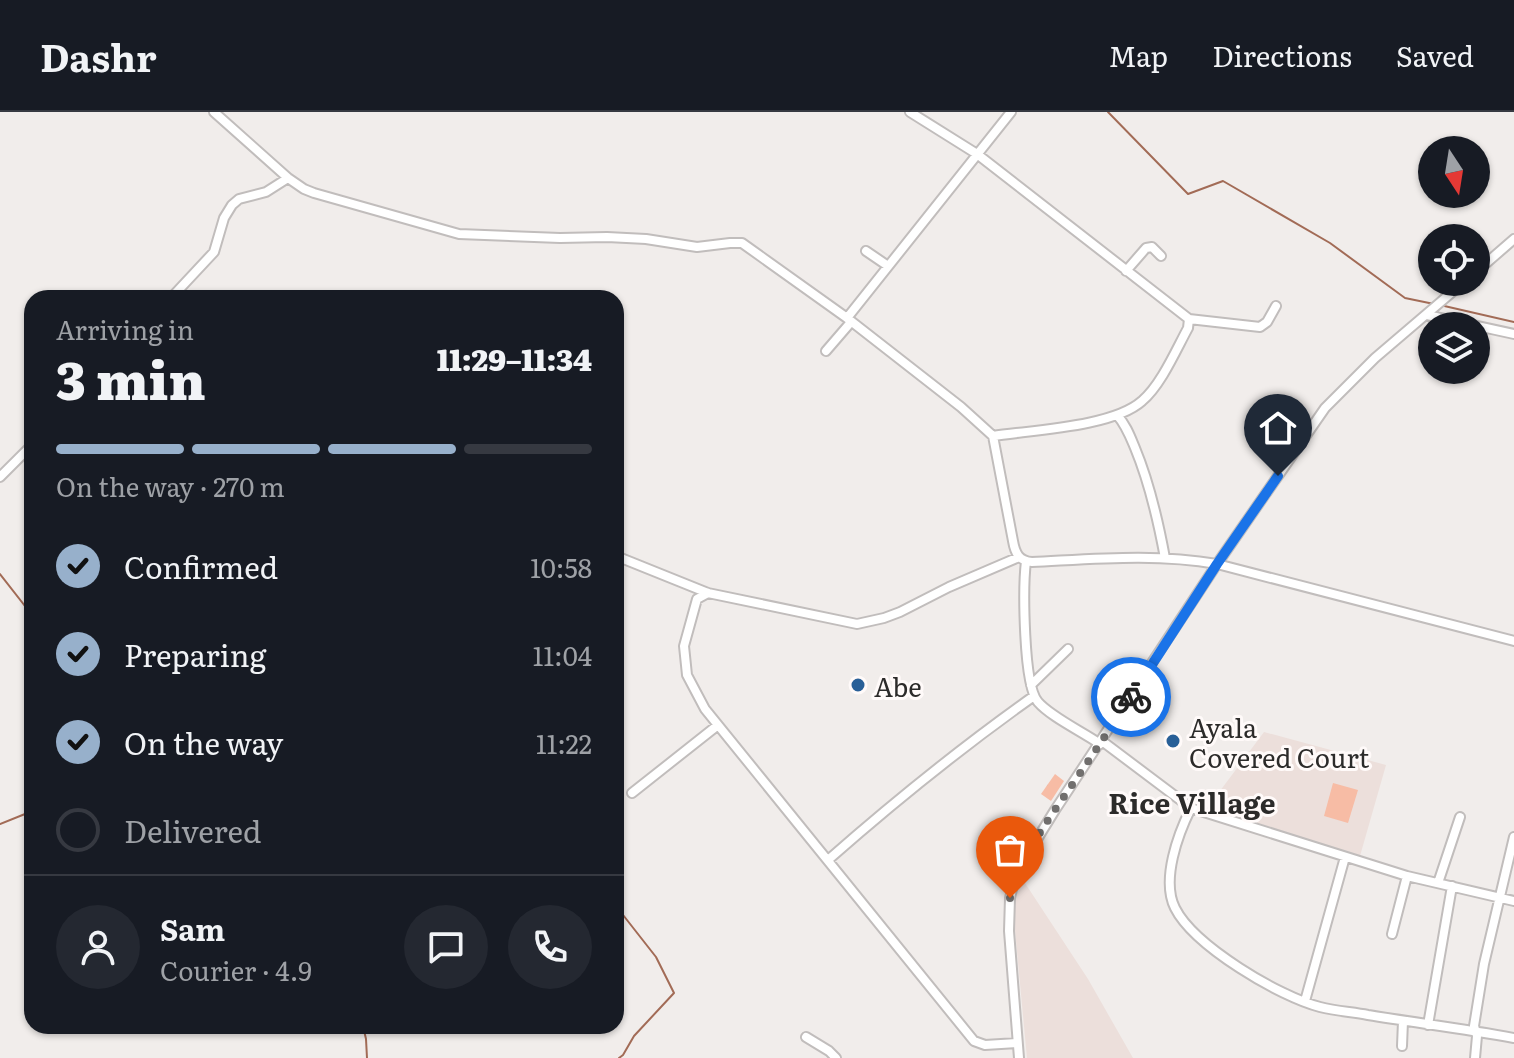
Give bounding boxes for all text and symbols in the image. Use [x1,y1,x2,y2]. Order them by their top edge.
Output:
text: Dashr [40,27,157,84]
text: Map [1109,34,1168,76]
text: Directions [1212,34,1352,76]
text: Saved [1396,34,1474,76]
north arrow [1418,136,1490,208]
map controls [1418,136,1490,384]
button: locate [1418,224,1490,296]
text: Arriving in [56,309,194,348]
button: layers [1418,312,1490,384]
text: 11:29–11:34 [437,336,592,380]
text: 3 min [56,339,206,416]
pin [1244,394,1312,476]
icon: home [1256,406,1300,450]
text: On the way · 270 m [56,466,285,505]
icon: check [56,544,100,588]
text: Confirmed [124,544,278,588]
text: 10:58 [530,547,592,586]
icon: check [56,632,100,676]
text: Preparing [124,632,266,676]
text: 11:04 [533,635,592,674]
courier [1091,657,1171,737]
place label: Abe [874,666,922,705]
icon: bike [1109,675,1153,719]
marker: Abe [849,676,867,694]
place label: Ayala Covered Court [1189,707,1370,776]
icon: check [56,720,100,764]
text: On the way [124,720,283,764]
text: 11:22 [536,723,592,762]
marker: Ayala Covered Court [1164,732,1182,750]
district label: Rice Village [1108,781,1276,823]
text: Delivered [124,808,261,852]
pin [976,816,1044,898]
icon: bag [988,828,1032,872]
button: person [56,905,140,989]
button: chat [404,905,488,989]
button: phone [508,905,592,989]
text: Sam [160,906,225,950]
text: Courier · 4.9 [160,950,312,989]

